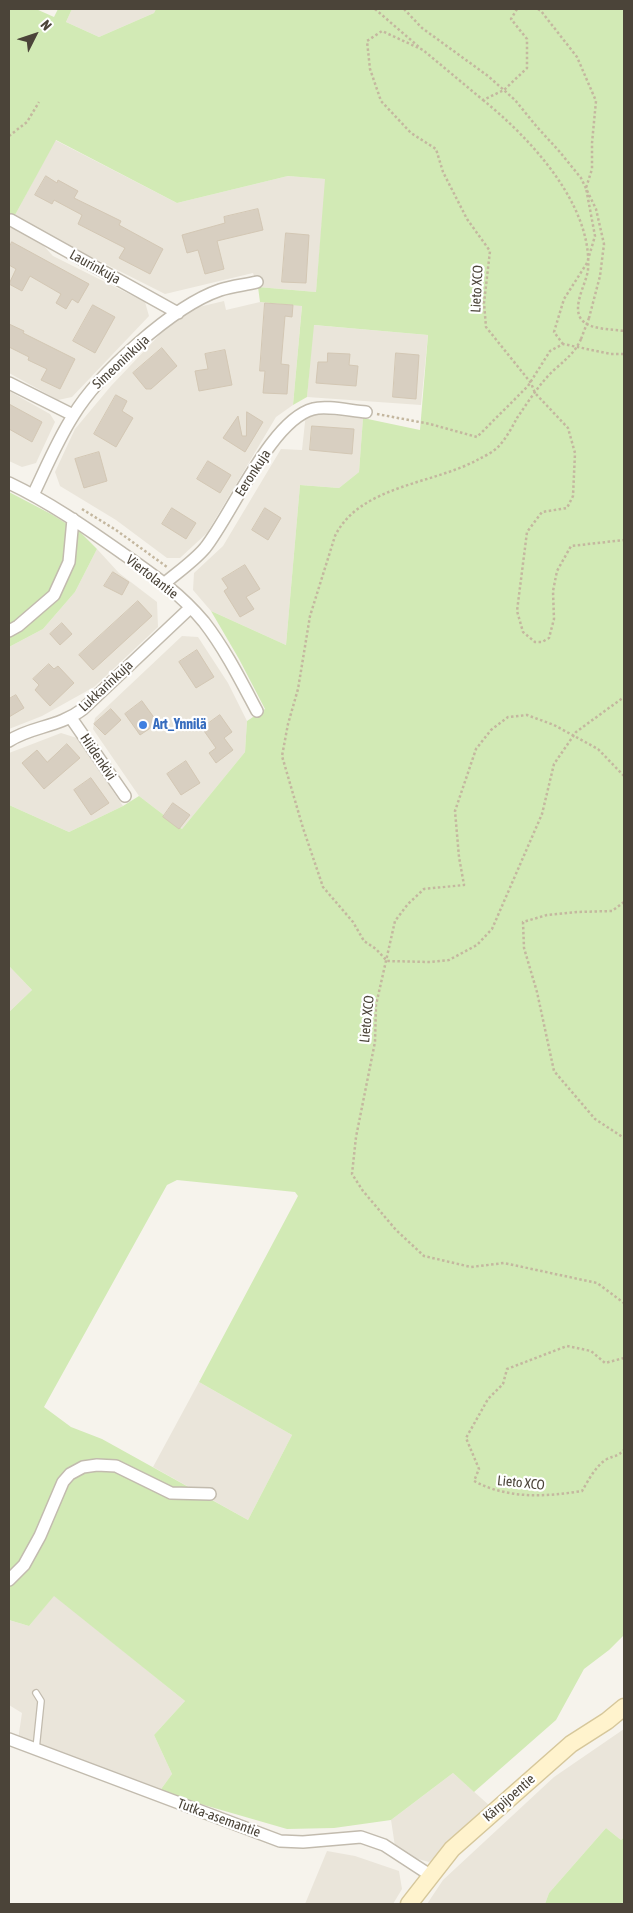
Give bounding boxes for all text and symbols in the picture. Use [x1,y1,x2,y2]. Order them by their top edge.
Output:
north arrow [10,10,60,60]
text: N [38,17,55,34]
street label: Laurinkuja [67,246,123,288]
street label: Lieto XCO [467,265,487,313]
street label: Simeoninkuja [89,331,153,393]
street label: Eeronkuja [232,446,274,500]
street label: Viertolantie [123,551,181,603]
street label: Lukkarinkuja [75,657,137,715]
place label: Art_Ynnilä [153,717,207,733]
marker: Art_Ynnilä [137,719,149,731]
street label: Hiidenkivi [76,731,120,783]
street label: Lieto XCO [356,994,378,1044]
street label: Lieto XCO [496,1472,546,1494]
street label: Kärpijoentie [479,1771,539,1825]
street label: Tutka-asemantie [175,1795,263,1841]

